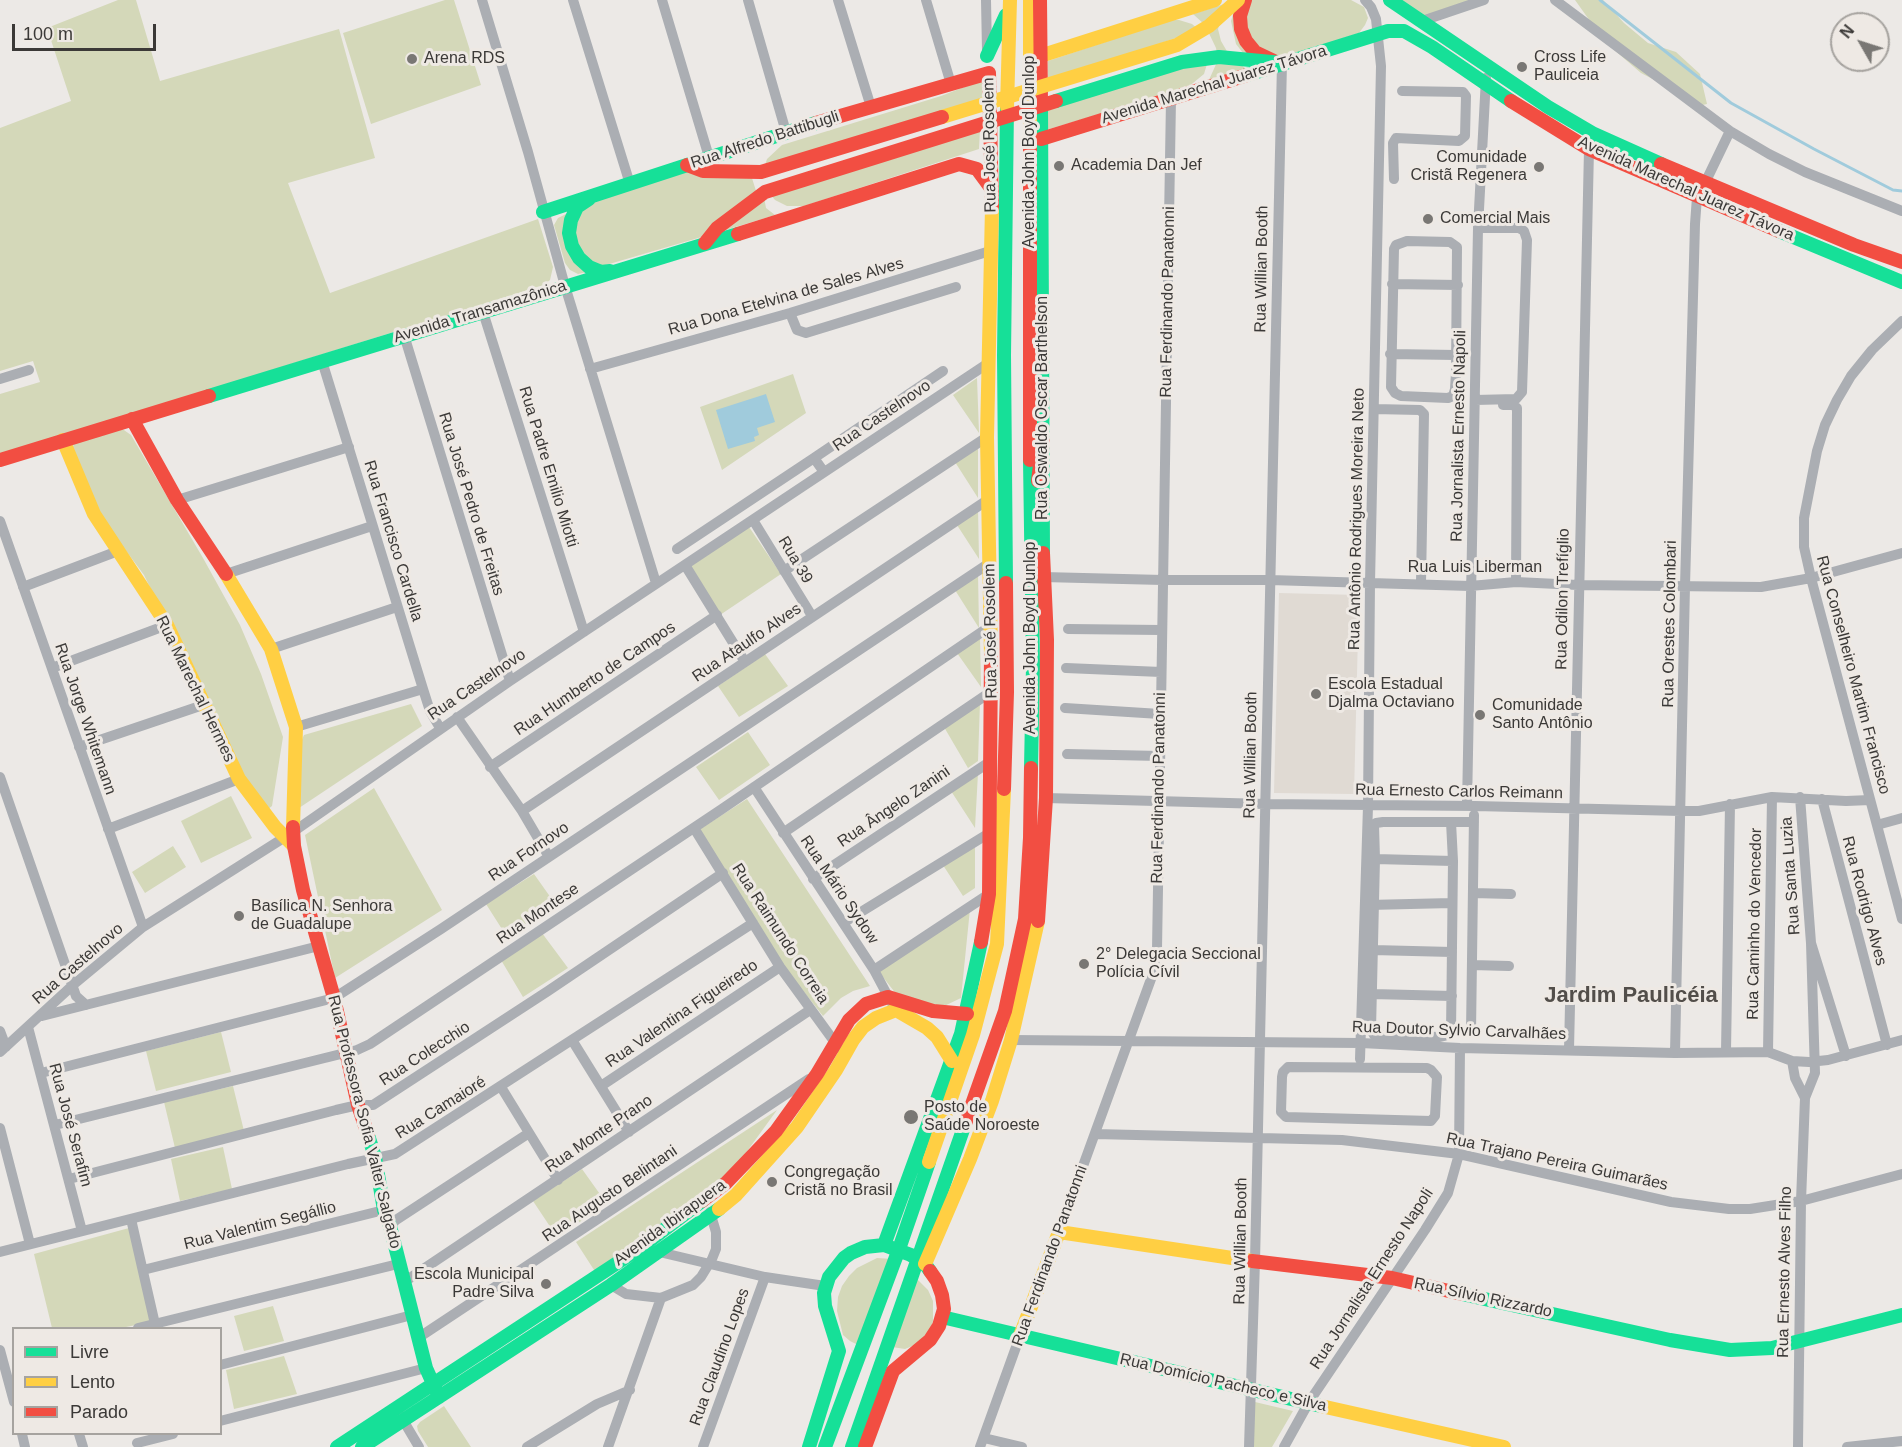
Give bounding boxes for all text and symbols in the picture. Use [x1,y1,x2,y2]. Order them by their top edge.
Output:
scale bar [15,12,159,50]
north arrow [1830,12,1890,72]
text: N [1837,22,1857,41]
text: 100 m [23,24,73,44]
street label: Avenida Marechal Juarez Távora [1099,42,1329,128]
place label: Cross Life Pauliceia [1534,48,1606,86]
place label: Arena RDS [424,49,505,69]
marker: Arena RDS [405,52,419,66]
street label: Avenida John Boyd Dunlop [1020,56,1040,248]
marker: Cross Life Pauliceia [1515,60,1529,74]
street label: Rua José Rosolem [979,77,1001,213]
street label: Rua Alfredo Battibugli [688,107,842,173]
street label: Avenida Marechal Juarez Távora [1575,133,1797,245]
place label: Comunidade Cristã Regenera [1410,148,1527,186]
place label: Academia Dan Jef [1071,156,1202,176]
marker: Academia Dan Jef [1052,159,1066,173]
marker: Comunidade Cristã Regenera [1532,160,1546,174]
street label: Rua Willian Booth [1251,205,1273,333]
street label: Rua Ferdinando Panatonni [1157,206,1179,398]
place label: Comercial Mais [1440,209,1550,229]
marker: Comercial Mais [1421,212,1435,226]
street label: Rua Dona Etelvina de Sales Alves [666,254,906,340]
street label: Avenida Transamazônica [391,277,569,347]
street label: Rua Oswaldo Oscar Barthelson [1033,296,1053,520]
street label: Rua Jornalista Ernesto Napoli [1448,330,1470,542]
street label: Rua Castelnovo [829,376,935,456]
street label: Rua Padre Emilio Miotti [514,384,582,550]
street label: Rua Antônio Rodrigues Moreira Neto [1345,388,1369,650]
street label: Rua José Pedro de Freitas [434,410,508,598]
street label: Rua Francisco Cardella [359,458,427,624]
street label: Rua Odilon Trefíglio [1552,528,1574,670]
street label: Rua 39 [773,533,817,587]
street label: Rua Orestes Colombari [1659,540,1681,708]
street label: Avenida John Boyd Dunlop [1021,542,1041,734]
street label: Rua Conselheiro Martim Francisco [1812,554,1894,796]
street label: Rua Luis Liberman [1408,558,1542,578]
street label: Rua José Rosolem [980,563,1002,699]
street label: Rua Ataulfo Alves [689,599,805,687]
street label: Rua Marechal Hermes [151,613,239,765]
street label: Rua Humberto de Campos [511,618,679,740]
street label: Rua Jorge Whitemann [50,641,120,797]
street label: Rua Castelnovo [424,645,530,725]
place label: Escola Estadual Djalma Octaviano [1328,675,1454,713]
marker: Escola Estadual Djalma Octaviano [1309,687,1323,701]
street label: Rua Willian Booth [1240,691,1262,819]
street label: Rua Ferdinando Panatonni [1148,692,1170,884]
place label: Comunidade Santo Antônio [1492,696,1593,734]
marker: Comunidade Santo Antônio [1473,708,1487,722]
street label: Rua Ângelo Zanini [834,762,954,852]
street label: Rua Ernesto Carlos Reimann [1355,781,1563,803]
street label: Rua Santa Luzia [1777,816,1805,936]
street label: Rua Fornovo [485,818,573,886]
street label: Rua Caminho do Vencedor [1744,828,1766,1020]
street label: Rua Mário Sydow [796,832,882,948]
street label: Rua Rodrigo Alves [1837,834,1891,968]
street label: Rua Raimundo Correia [727,860,833,1008]
street label: Rua Montese [493,879,583,949]
place label: Basílica N. Senhora de Guadalupe [251,897,392,935]
marker: Basílica N. Senhora de Guadalupe [232,909,246,923]
street label: Rua Castelnovo [29,919,127,1009]
place label: 2° Delegacia Seccional Polícia Cívil [1096,945,1261,983]
street label: Rua Valentina Figueiredo [602,956,762,1072]
marker: 2° Delegacia Seccional Polícia Cívil [1077,957,1091,971]
district label: Jardim Paulicéia [1544,983,1718,1009]
street label: Rua Professora Sofia Valter Salgado [323,993,405,1251]
street label: Rua Colecchio [376,1018,474,1090]
street label: Rua Doutor Sylvio Carvalhães [1352,1018,1566,1044]
street label: Rua José Serafim [44,1061,96,1189]
street label: Rua Camaioré [392,1073,490,1143]
street label: Rua Monte Prano [542,1091,656,1177]
place label: Posto de Saúde Noroeste [924,1098,1040,1136]
marker: Posto de Saúde Noroeste [902,1108,920,1126]
street label: Rua Trajano Pereira Guimarães [1444,1129,1670,1195]
street label: Rua Augusto Belintani [539,1142,681,1246]
place label: Congregação Cristã no Brasil [784,1163,892,1201]
street label: Rua Ferdinando Panatonni [1008,1163,1092,1349]
marker: Congregação Cristã no Brasil [765,1175,779,1189]
street label: Avenida Ibirapuera [610,1176,730,1270]
street label: Rua Willian Booth [1230,1177,1252,1305]
street label: Rua Jornalista Ernesto Napoli [1306,1185,1438,1373]
street label: Rua Ernesto Alves Filho [1774,1186,1796,1358]
street label: Rua Valentim Segállio [182,1198,338,1254]
place label: Escola Municipal Padre Silva [414,1265,534,1303]
street label: Rua Sílvio Rizzardo [1412,1274,1554,1322]
marker: Escola Municipal Padre Silva [539,1277,553,1291]
street label: Rua Claudino Lopes [686,1286,754,1428]
legend [12,1327,222,1435]
text: Livre [70,1342,109,1362]
street label: Rua Domício Pacheco e Silva [1118,1350,1328,1416]
text: Lento [70,1372,115,1392]
text: Parado [70,1402,128,1422]

